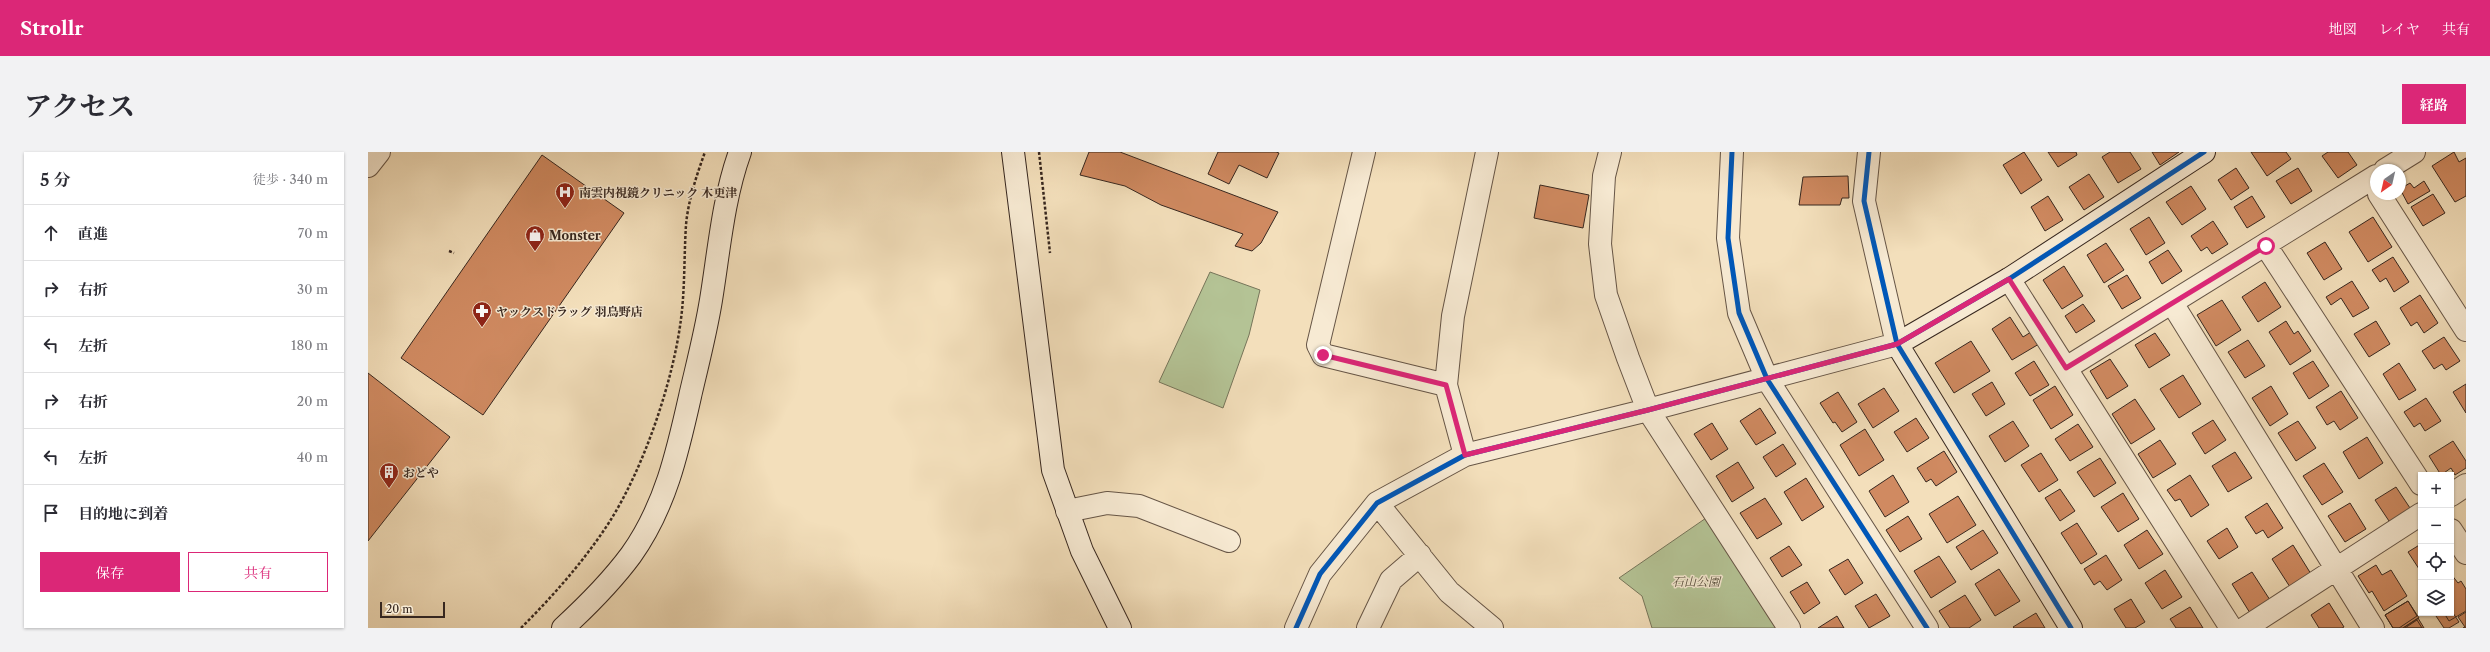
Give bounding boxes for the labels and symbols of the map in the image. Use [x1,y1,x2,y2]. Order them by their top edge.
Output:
north arrow [2370,164,2406,200]
hospital icon: 南雲内視鏡クリニック 木更津 [554,181,576,209]
place label: 南雲内視鏡クリニック 木更津 [579,185,737,200]
shop icon: Monster [524,224,546,252]
place label: Monster [549,228,601,243]
route start [2257,237,2275,255]
pharmacy icon: ヤックスドラッグ 羽鳥野店 [471,300,493,328]
place label: ヤックスドラッグ 羽鳥野店 [496,304,643,319]
route end [1314,346,1332,364]
building icon: おどや [378,461,400,489]
place label: おどや [403,465,439,480]
park label: 石山公園 [1672,574,1722,589]
scale bar [380,600,445,619]

